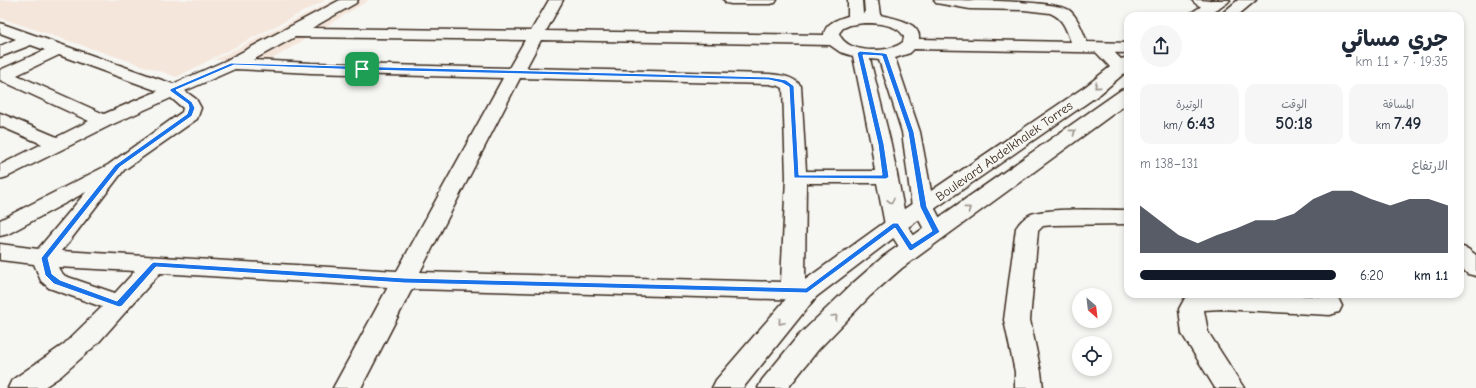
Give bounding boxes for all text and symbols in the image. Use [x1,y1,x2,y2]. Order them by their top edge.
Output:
button: share [1140,25,1182,67]
text: جري مسائي [1341,26,1448,52]
pin [345,52,379,86]
text: 19:35 · 7 × 1.1 km [1356,54,1448,69]
icon: arrive [351,58,373,80]
one-way arrow [1095,82,1102,89]
street label: Boulevard Abdelkhalek Torres [933,98,1075,204]
text: الوتيرة [1176,98,1203,111]
text: الوقت [1281,98,1307,111]
text: المسافة [1383,98,1414,111]
text: 6:43 [1186,114,1215,133]
text: 50:18 [1275,114,1313,133]
text: 7.49 [1394,114,1422,133]
text: /km [1164,119,1186,132]
text: km [1376,119,1394,132]
one-way arrow [1068,130,1075,137]
text: 131–138 m [1140,156,1198,171]
text: الارتفاع [1412,158,1448,173]
one-way arrow [886,198,894,204]
one-way arrow [963,207,970,214]
text: 6:20 [1360,268,1384,283]
text: 1.1 km [1414,268,1448,283]
north arrow [1072,288,1112,328]
map controls [1072,288,1112,376]
one-way arrow [830,314,838,322]
one-way arrow [779,317,786,324]
button: locate [1072,336,1112,376]

